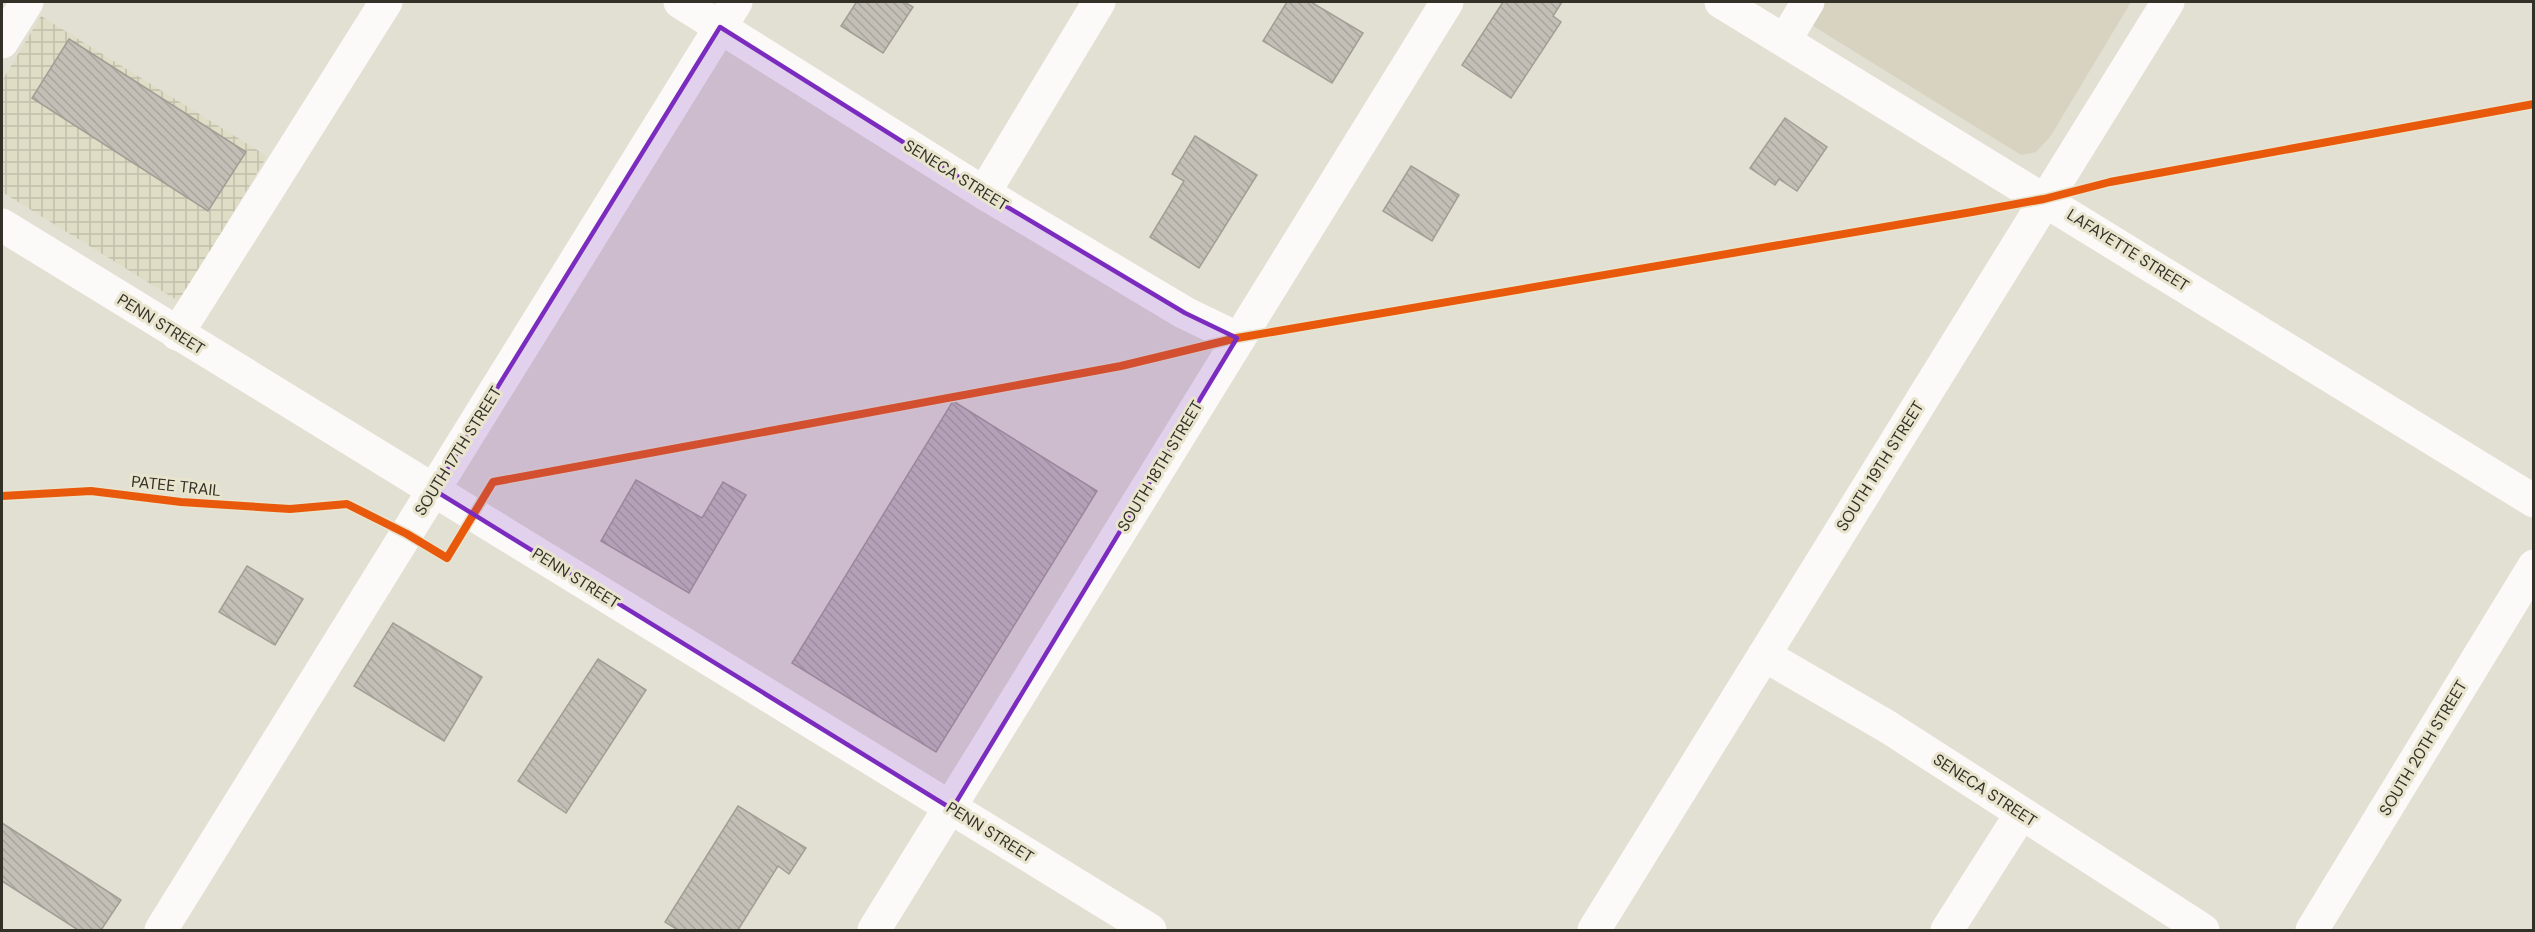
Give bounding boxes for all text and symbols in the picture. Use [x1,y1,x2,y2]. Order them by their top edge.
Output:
street label: SENECA STREET [900,135,1012,215]
street label: LAFAYETTE STREET [2063,204,2193,296]
street label: PENN STREET [113,289,209,359]
street label: SOUTH 17TH STREET [410,382,506,520]
street label: SOUTH 18TH STREET [1113,397,1207,535]
street label: SOUTH 19TH STREET [1831,397,1929,535]
street label: PATEE TRAIL [130,471,222,501]
street label: PENN STREET [528,543,624,613]
street label: SOUTH 20TH STREET [2374,676,2472,820]
street label: SENECA STREET [1929,749,2041,831]
street label: PENN STREET [942,797,1038,867]

